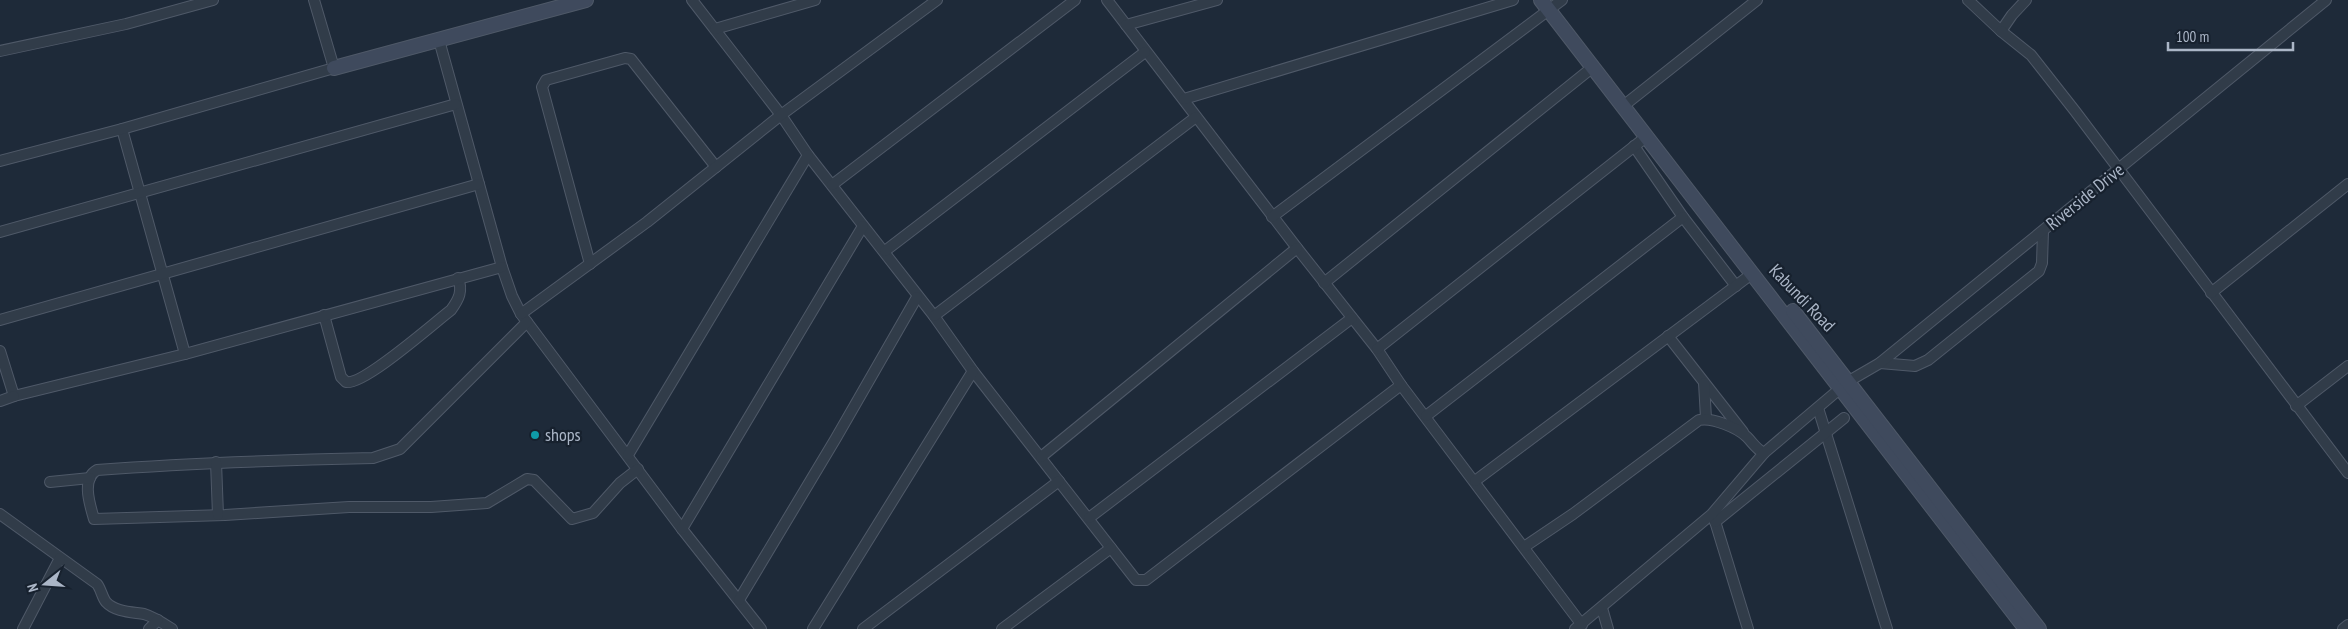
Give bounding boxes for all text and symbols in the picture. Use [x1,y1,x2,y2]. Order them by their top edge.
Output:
scale bar [2168,20,2293,52]
text: 100 m [2176,27,2209,46]
street label: Riverside Drive [2041,158,2128,235]
street label: Kabundi Road [1764,259,1840,336]
place label: shops [545,423,581,446]
marker: shops [529,429,541,441]
north arrow [20,559,70,609]
text: N [23,582,42,594]

